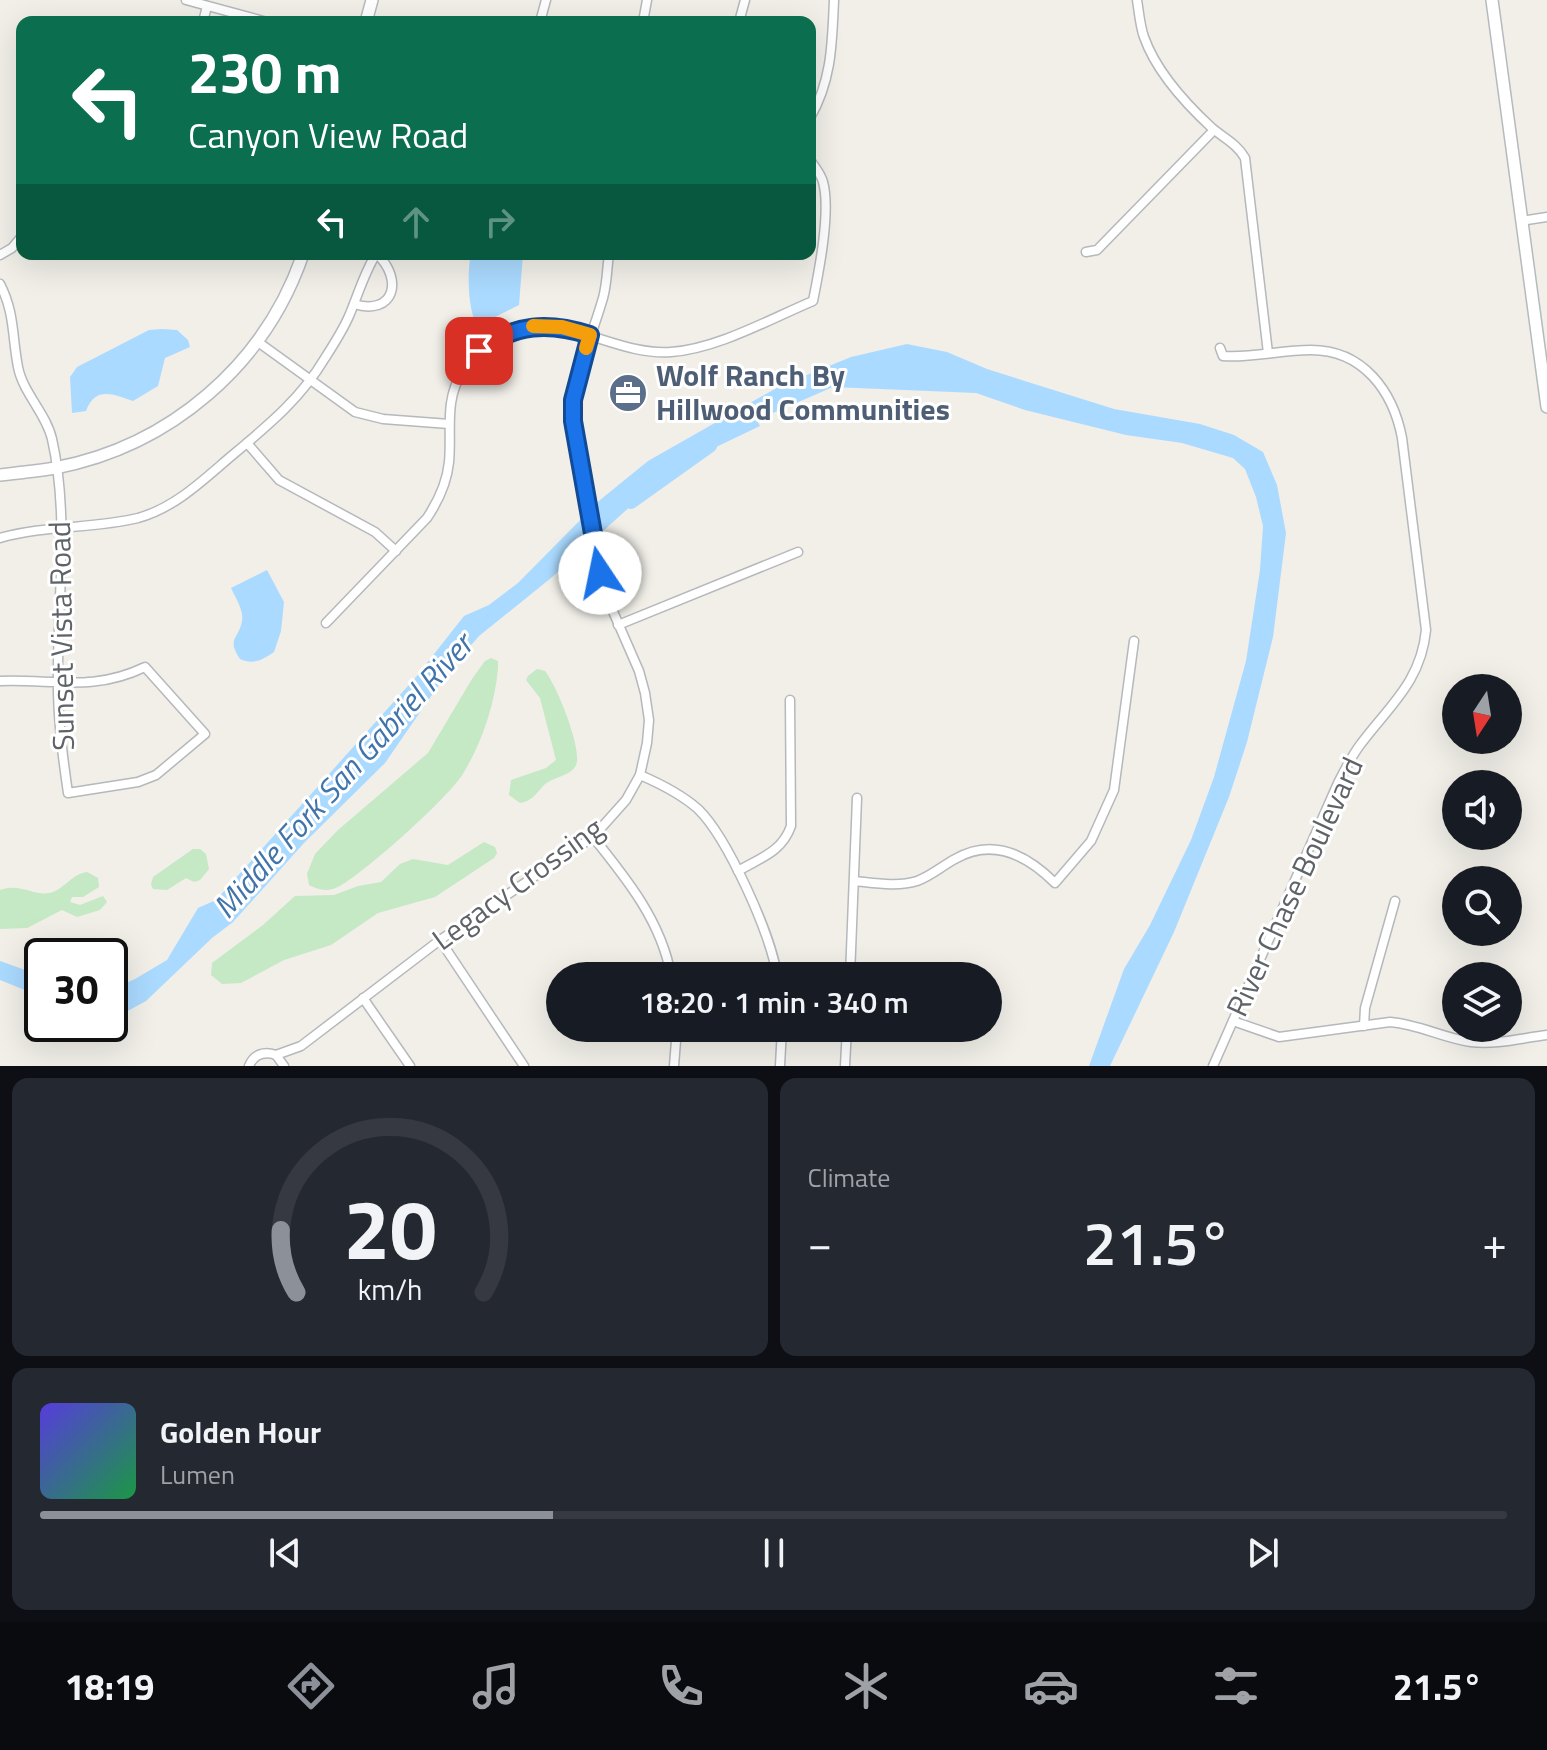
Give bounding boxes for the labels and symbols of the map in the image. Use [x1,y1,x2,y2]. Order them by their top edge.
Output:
pin [445,317,513,385]
place label: Wolf Ranch By Hillwood Communities [656,352,950,432]
office icon: Wolf Ranch By Hillwood Communities [607,372,649,414]
street label: Sunset Vista Road [36,521,86,751]
position arrow [558,531,642,615]
water label: Middle Fork San Gabriel River [201,619,486,928]
north arrow [1442,674,1522,754]
street label: River Chase Boulevard [1214,749,1374,1024]
street label: Legacy Crossing [422,805,613,961]
speed limit sign: 30 [24,938,128,1042]

